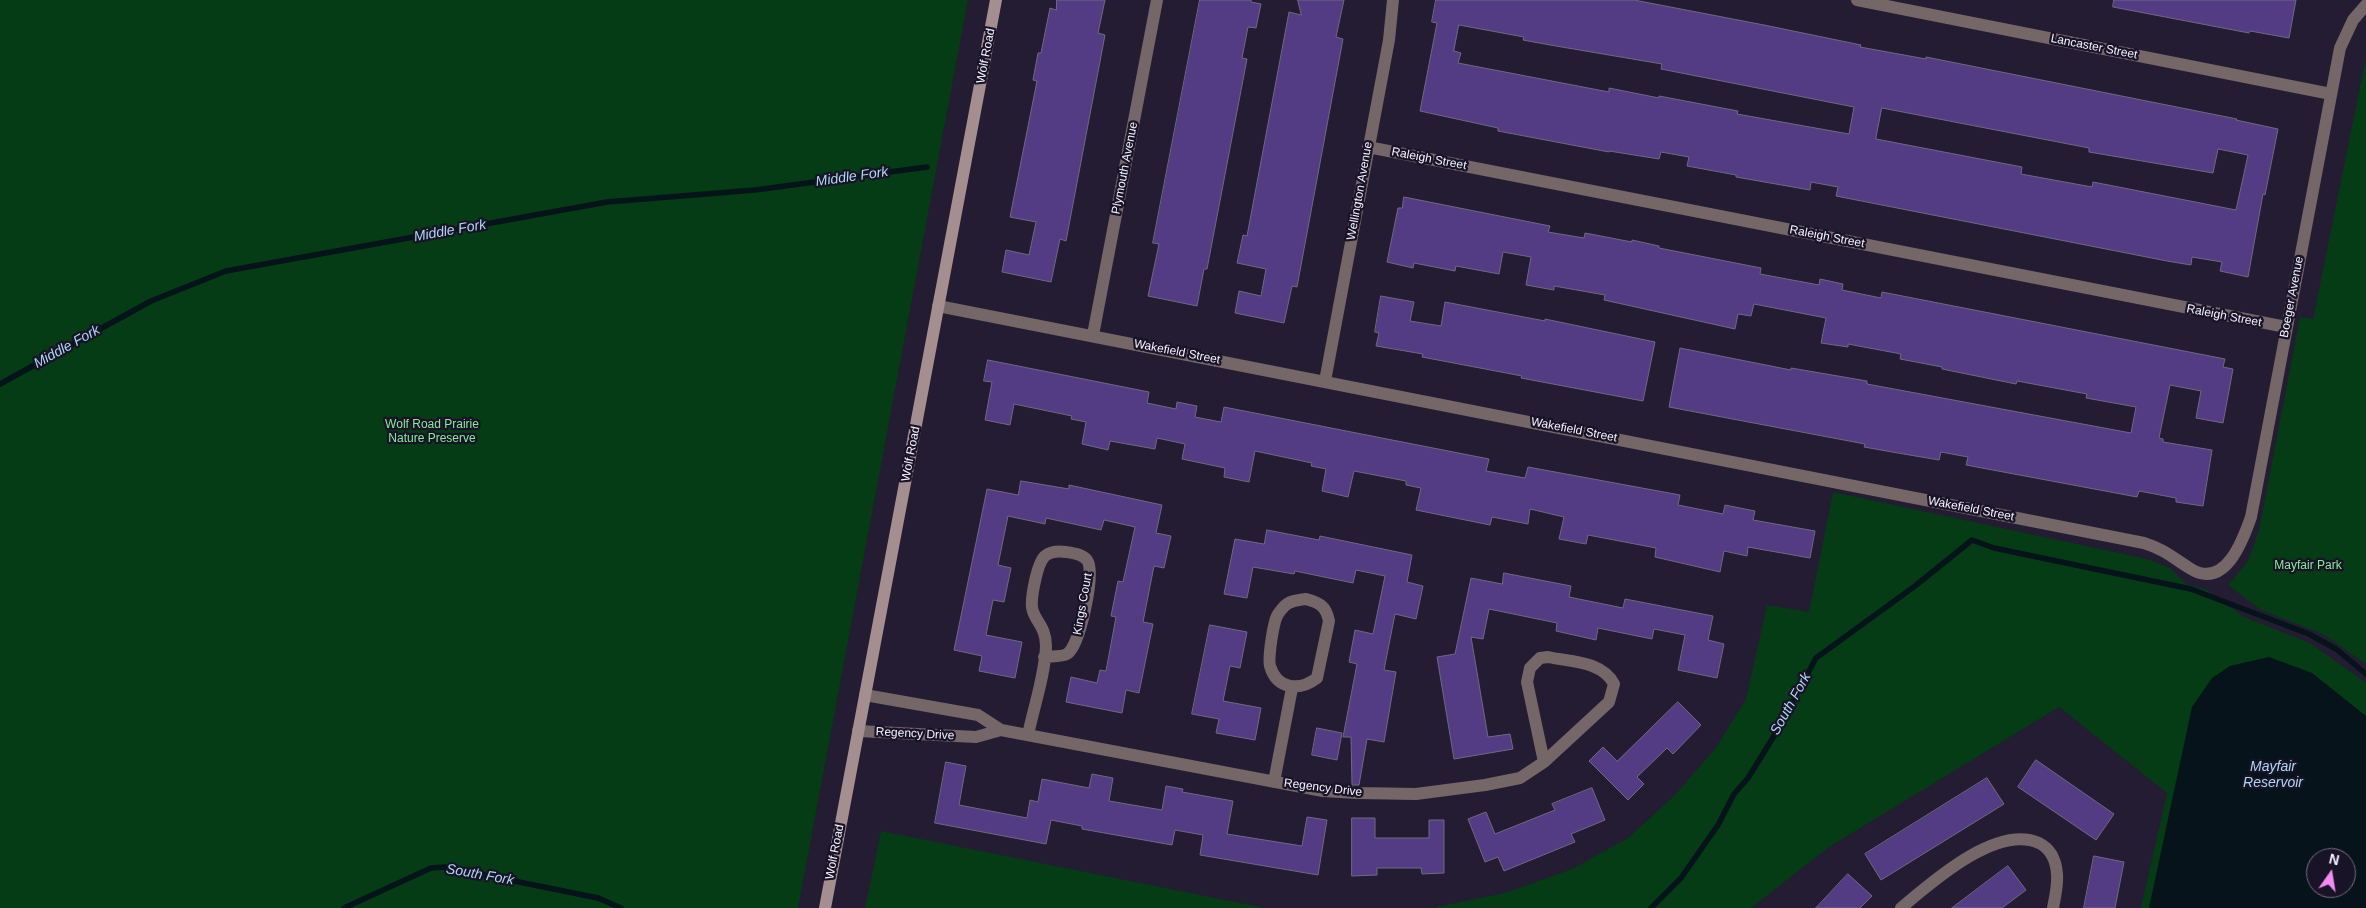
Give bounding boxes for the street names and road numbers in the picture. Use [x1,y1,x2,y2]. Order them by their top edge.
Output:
street label: Wolf Road [974,27,998,85]
street label: Lancaster Street [2049,32,2139,62]
street label: Plymouth Avenue [1109,121,1141,215]
street label: Wellington Avenue [1344,141,1376,241]
street label: Raleigh Street [1390,145,1468,173]
street label: Raleigh Street [1788,223,1866,251]
street label: Boeger Avenue [2277,255,2307,339]
street label: Raleigh Street [2185,302,2263,330]
street label: Wakefield Street [1133,337,1221,367]
street label: Wakefield Street [1530,415,1618,445]
street label: Wolf Road [899,425,923,483]
street label: Wakefield Street [1927,494,2015,524]
street label: Kings Court [1070,572,1096,636]
street label: Regency Drive [875,725,955,743]
street label: Regency Drive [1283,776,1363,800]
street label: Wolf Road [823,823,847,881]

